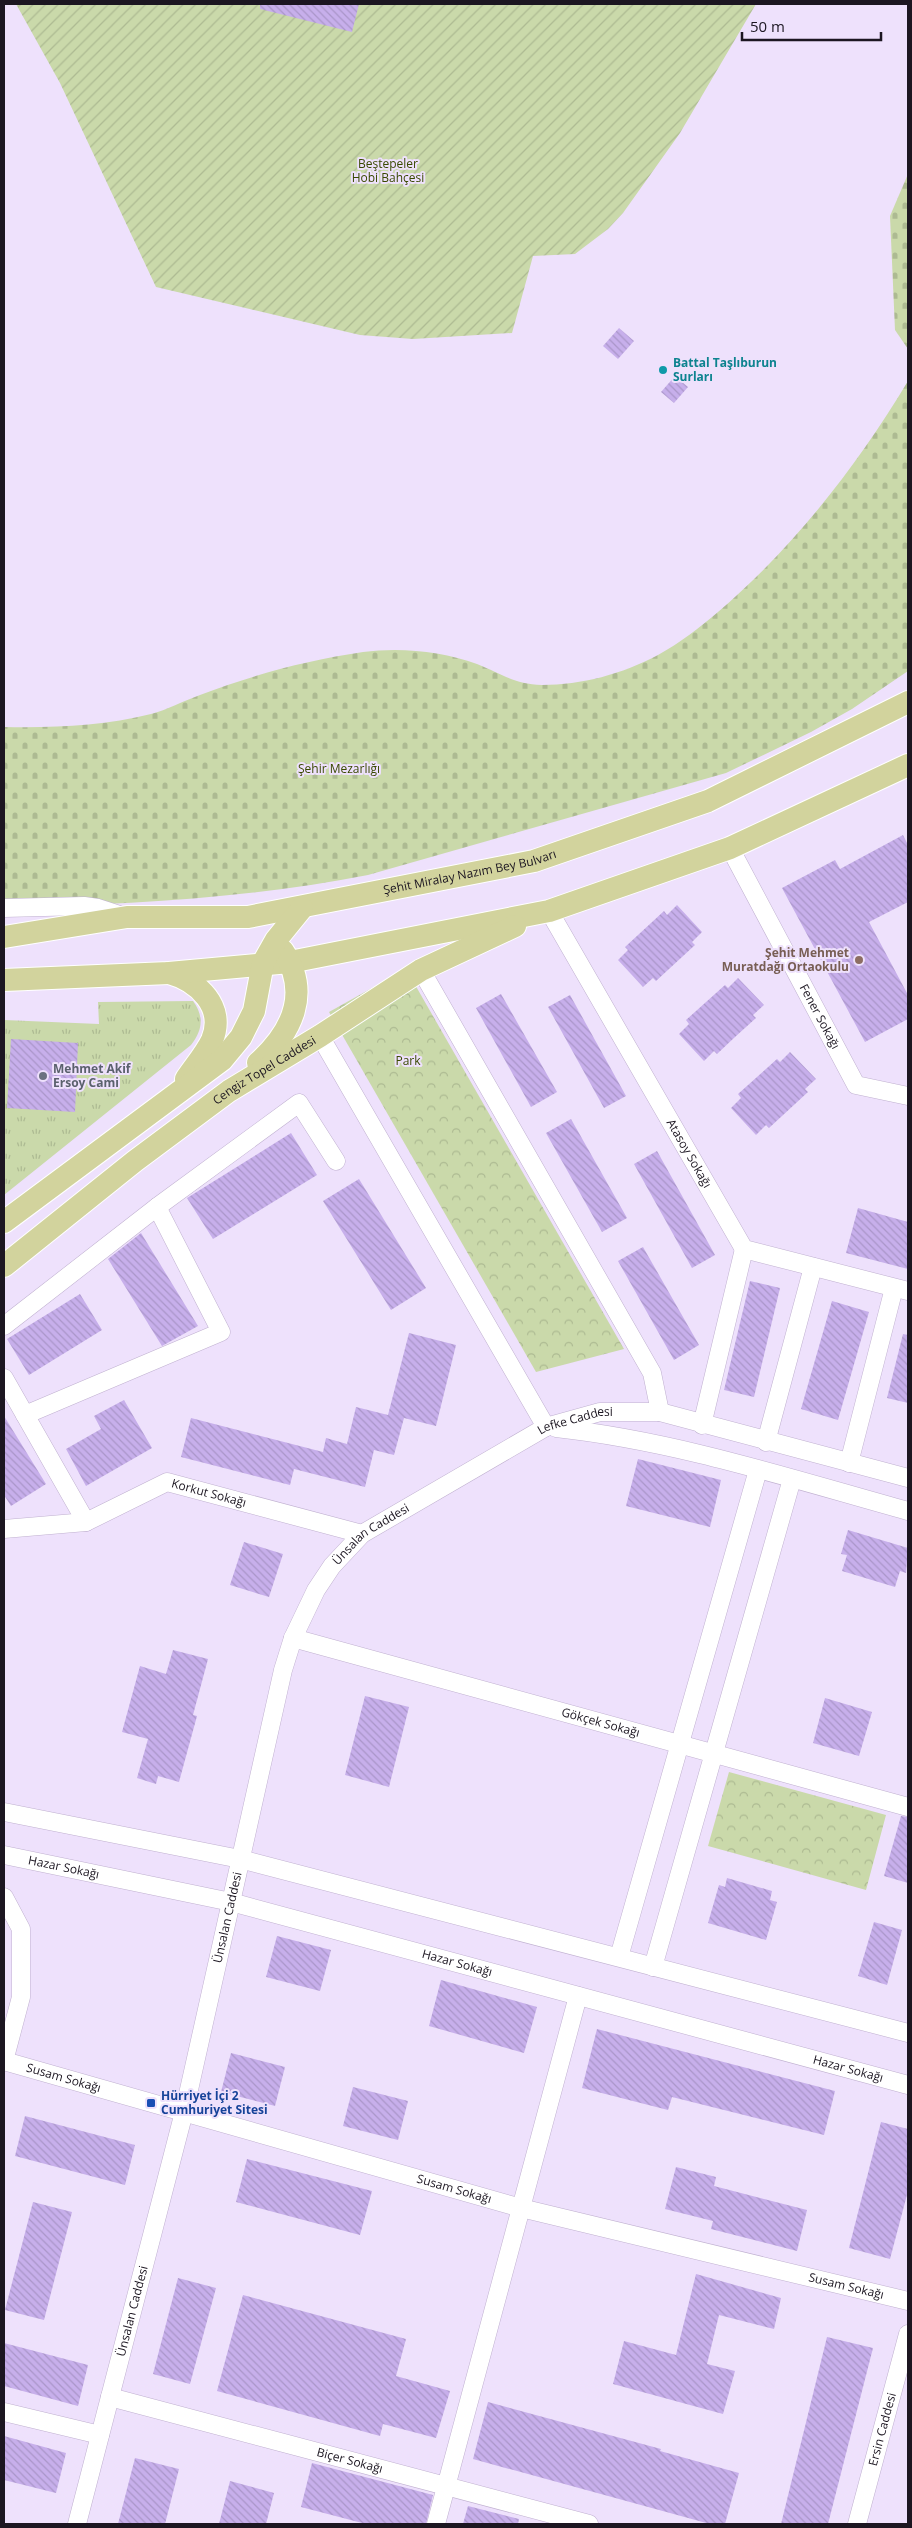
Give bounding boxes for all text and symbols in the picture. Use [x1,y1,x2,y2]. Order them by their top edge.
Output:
scale bar [742,10,881,42]
text: 50 m [750,16,785,36]
park label: Beştepeler Hobi Bahçesi [352,155,424,186]
place label: Battal Taşlıburun Surları [673,354,777,385]
marker: Battal Taşlıburun Surları [657,364,669,376]
park label: Şehir Mezarlığı [298,760,380,777]
street label: Şehit Miralay Nazım Bey Bulvarı [382,845,559,898]
place label: Şehit Mehmet Muratdağı Ortaokulu [722,944,849,975]
marker: Şehit Mehmet Muratdağı Ortaokulu [853,954,865,966]
street label: Fener Sokağı [796,981,844,1052]
street label: Cengiz Topel Caddesi [209,1031,319,1108]
park label: Park [395,1052,421,1069]
place label: Mehmet Akif Ersoy Cami [53,1060,132,1091]
marker: Mehmet Akif Ersoy Cami [37,1070,49,1082]
street label: Atasoy Sokağı [663,1116,716,1191]
street label: Lefke Caddesi [534,1403,613,1438]
street label: Korkut Sokağı [170,1475,248,1511]
street label: Ünsalan Caddesi [328,1499,412,1568]
street label: Gökçek Sokağı [560,1703,642,1741]
street label: Hazar Sokağı [27,1851,101,1883]
street label: Ünsalan Caddesi [209,1870,246,1965]
street label: Hazar Sokağı [420,1945,494,1980]
street label: Hazar Sokağı [811,2051,885,2086]
street label: Susam Sokağı [24,2059,103,2096]
place label: Hürriyet İçi 2 Cumhuriyet Sitesi [161,2087,268,2118]
marker: Hürriyet İçi 2 Cumhuriyet Sitesi [145,2097,157,2109]
street label: Susam Sokağı [415,2170,494,2207]
street label: Ünsalan Caddesi [112,2264,152,2358]
street label: Susam Sokağı [807,2268,886,2303]
street label: Ersin Caddesi [864,2391,900,2468]
street label: Biçer Sokağı [315,2443,385,2477]

